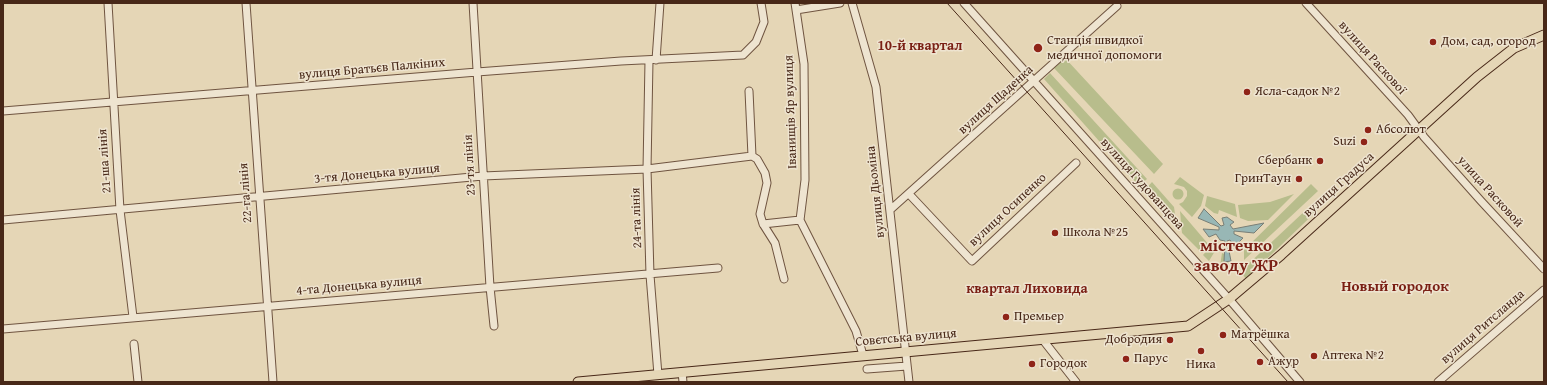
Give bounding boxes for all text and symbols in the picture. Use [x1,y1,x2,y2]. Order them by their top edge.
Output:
street label: вулиця Раскової [1335,18,1409,98]
place label: Станція швидкої медичної допомоги [1047,33,1162,64]
place label: Дом, сад, огород [1441,34,1536,50]
marker: Дом, сад, огород [1428,37,1438,47]
district label: 10-й квартал [878,38,962,54]
marker: Станція швидкої медичної допомоги [1032,42,1044,54]
street label: вулиця Братьєв Палкіних [298,55,446,83]
street label: Іванищів Яр вулиця [781,55,801,169]
street label: вулиця Щаденка [955,62,1037,138]
place label: Ясла-садок №2 [1255,84,1340,100]
marker: Ясла-садок №2 [1242,87,1252,97]
place label: Абсолют [1376,122,1426,138]
marker: Абсолют [1363,125,1373,135]
street label: 21-ша лінія [95,128,115,194]
street label: 23-тя лінія [461,134,479,196]
place label: Suzi [1333,134,1356,150]
street label: вулиця Гудованцева [1097,135,1187,233]
marker: Suzi [1359,137,1369,147]
street label: вулиця Дьоміна [863,145,889,239]
street label: вулиця Градуса [1300,149,1378,221]
place label: Сбербанк [1258,153,1312,169]
street label: улица Расковой [1454,153,1526,231]
marker: Сбербанк [1315,156,1325,166]
street label: 3-тя Донецька вулиця [313,161,441,187]
street label: 22-га лінія [236,162,256,224]
street label: вулиця Осипенко [966,170,1050,250]
place label: ГринТаун [1235,171,1291,187]
marker: ГринТаун [1294,174,1304,184]
street label: 24-та лінія [628,187,646,249]
place label: Школа №25 [1063,225,1128,241]
marker: Школа №25 [1050,228,1060,238]
district label: містечко заводу ЖР [1194,237,1278,277]
street label: 4-та Донецька вулиця [296,273,422,299]
district label: Новый городок [1341,278,1449,296]
district label: квартал Лиховида [966,281,1088,297]
street label: вулиця Ритсланда [1438,286,1528,368]
place label: Премьер [1014,309,1064,325]
marker: Премьер [1001,312,1011,322]
street label: Совєтська вулиця [855,326,957,350]
place label: Матрёшка [1231,327,1290,343]
marker: Матрёшка [1218,330,1228,340]
place label: Добродия [1105,332,1162,348]
marker: Добродия [1165,335,1175,345]
marker: Ника [1196,346,1206,356]
place label: Аптека №2 [1322,348,1384,364]
place label: Парус [1134,351,1168,367]
marker: Аптека №2 [1309,351,1319,361]
marker: Парус [1121,354,1131,364]
place label: Ажур [1268,354,1299,370]
place label: Городок [1040,356,1087,372]
place label: Ника [1186,357,1216,373]
marker: Ажур [1255,357,1265,367]
marker: Городок [1027,359,1037,369]

